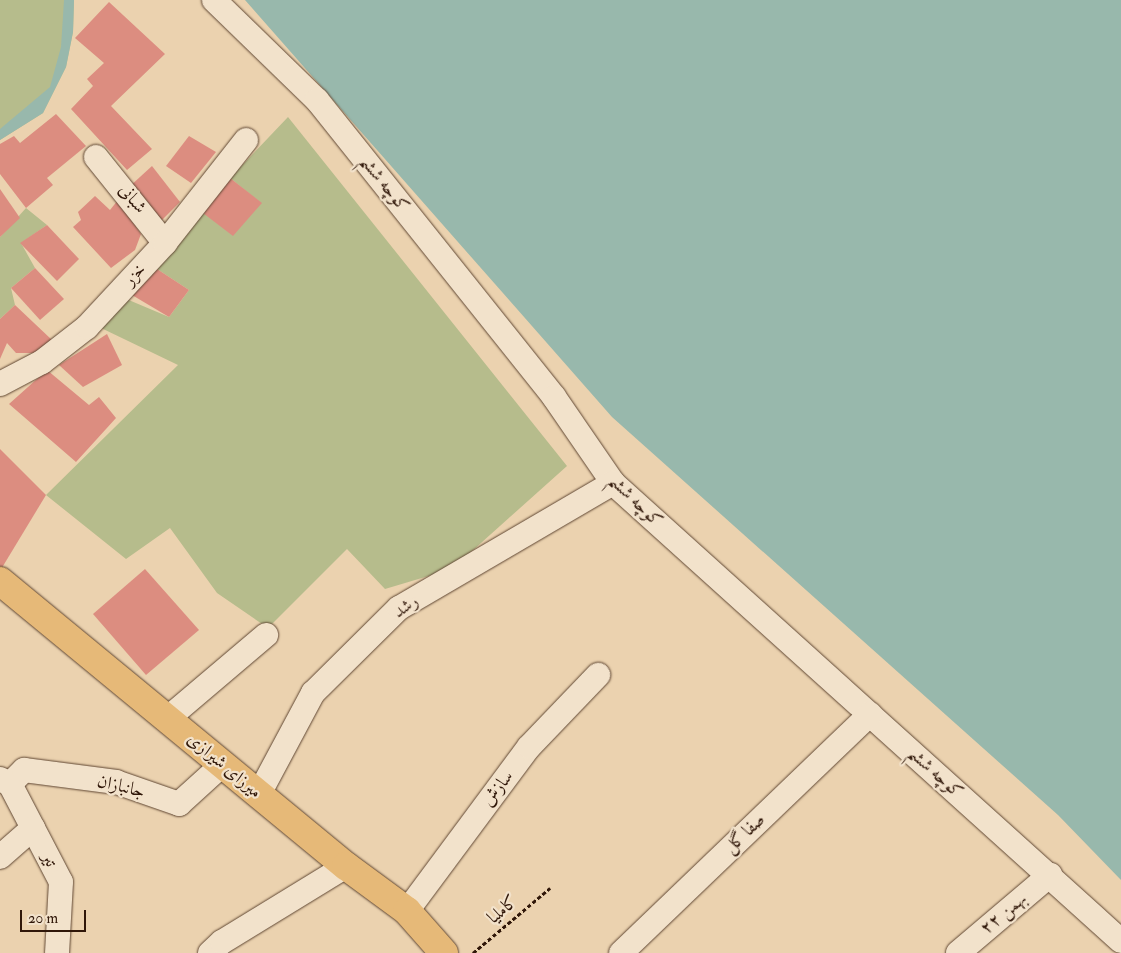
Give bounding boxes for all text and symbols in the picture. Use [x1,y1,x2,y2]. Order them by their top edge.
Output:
street label: کوچه ششم [355,151,413,217]
street label: شبانی [113,180,151,218]
street label: خزر [119,259,151,291]
street label: کوچه ششم [603,470,667,532]
street label: رشد [389,591,423,623]
street label: میرزای شیرازی [182,729,266,803]
street label: کوچه ششم [903,743,967,803]
street label: سازش [478,767,518,811]
street label: جانبازان [95,771,147,803]
street label: صفا گل [720,809,770,859]
street label: تیر [36,849,62,871]
street label: ۲۲ بهمن [976,888,1032,940]
street label: کاملیا [483,891,523,929]
scale bar [22,900,89,932]
text: 20 m [28,909,58,928]

